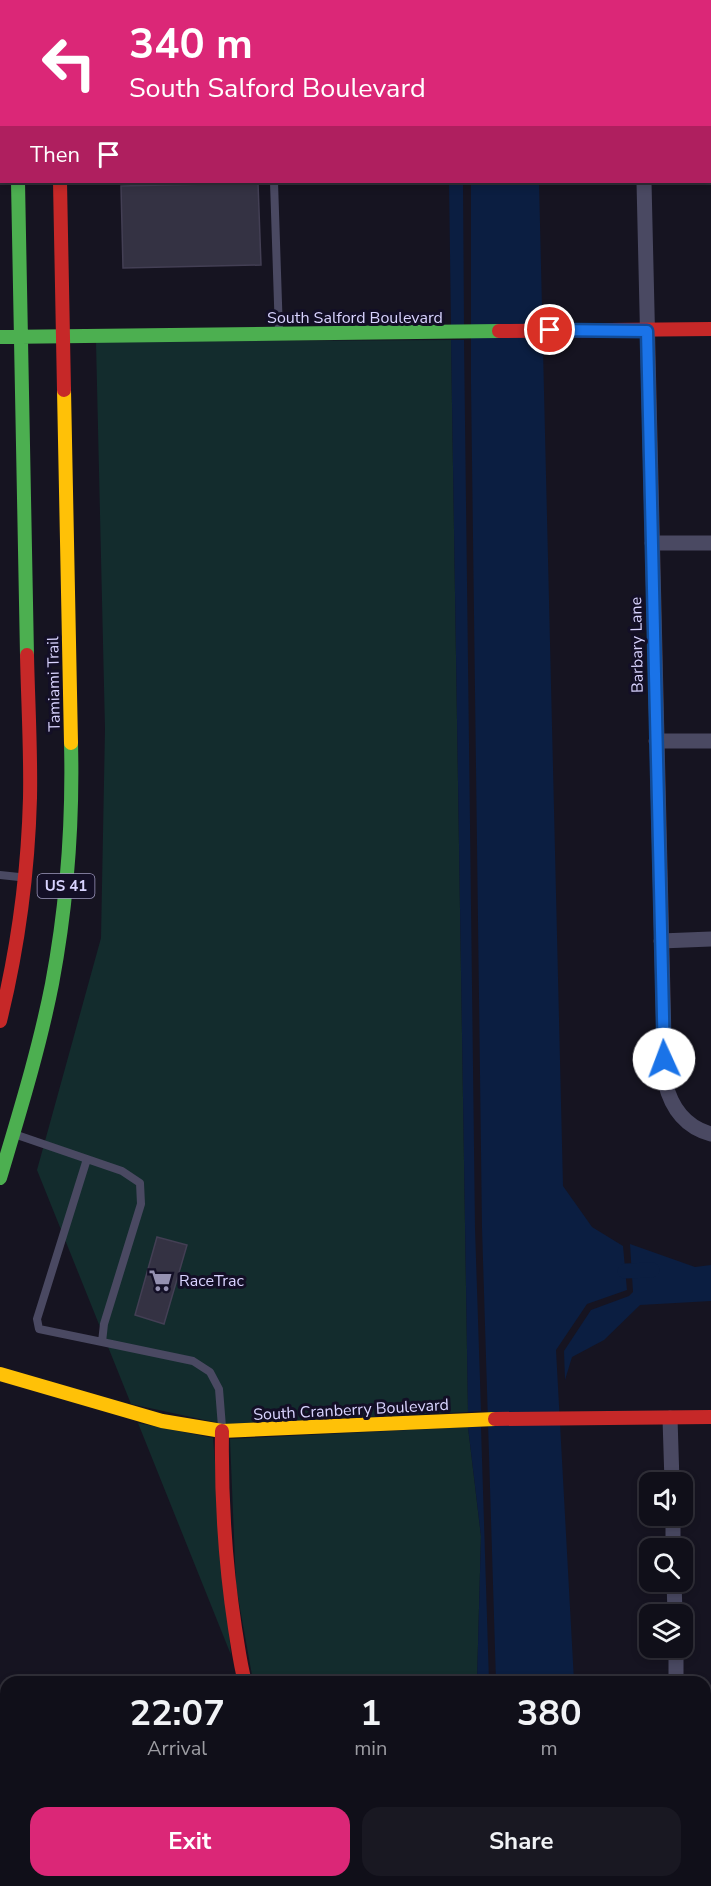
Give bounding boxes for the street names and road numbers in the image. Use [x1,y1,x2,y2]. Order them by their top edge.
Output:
street label: South Salford Boulevard [267,307,443,329]
street label: Barbary Lane [625,597,649,693]
street label: Tamiami Trail [42,636,66,732]
road number: US 41 [38,874,94,898]
street label: South Cranberry Boulevard [253,1394,449,1426]

